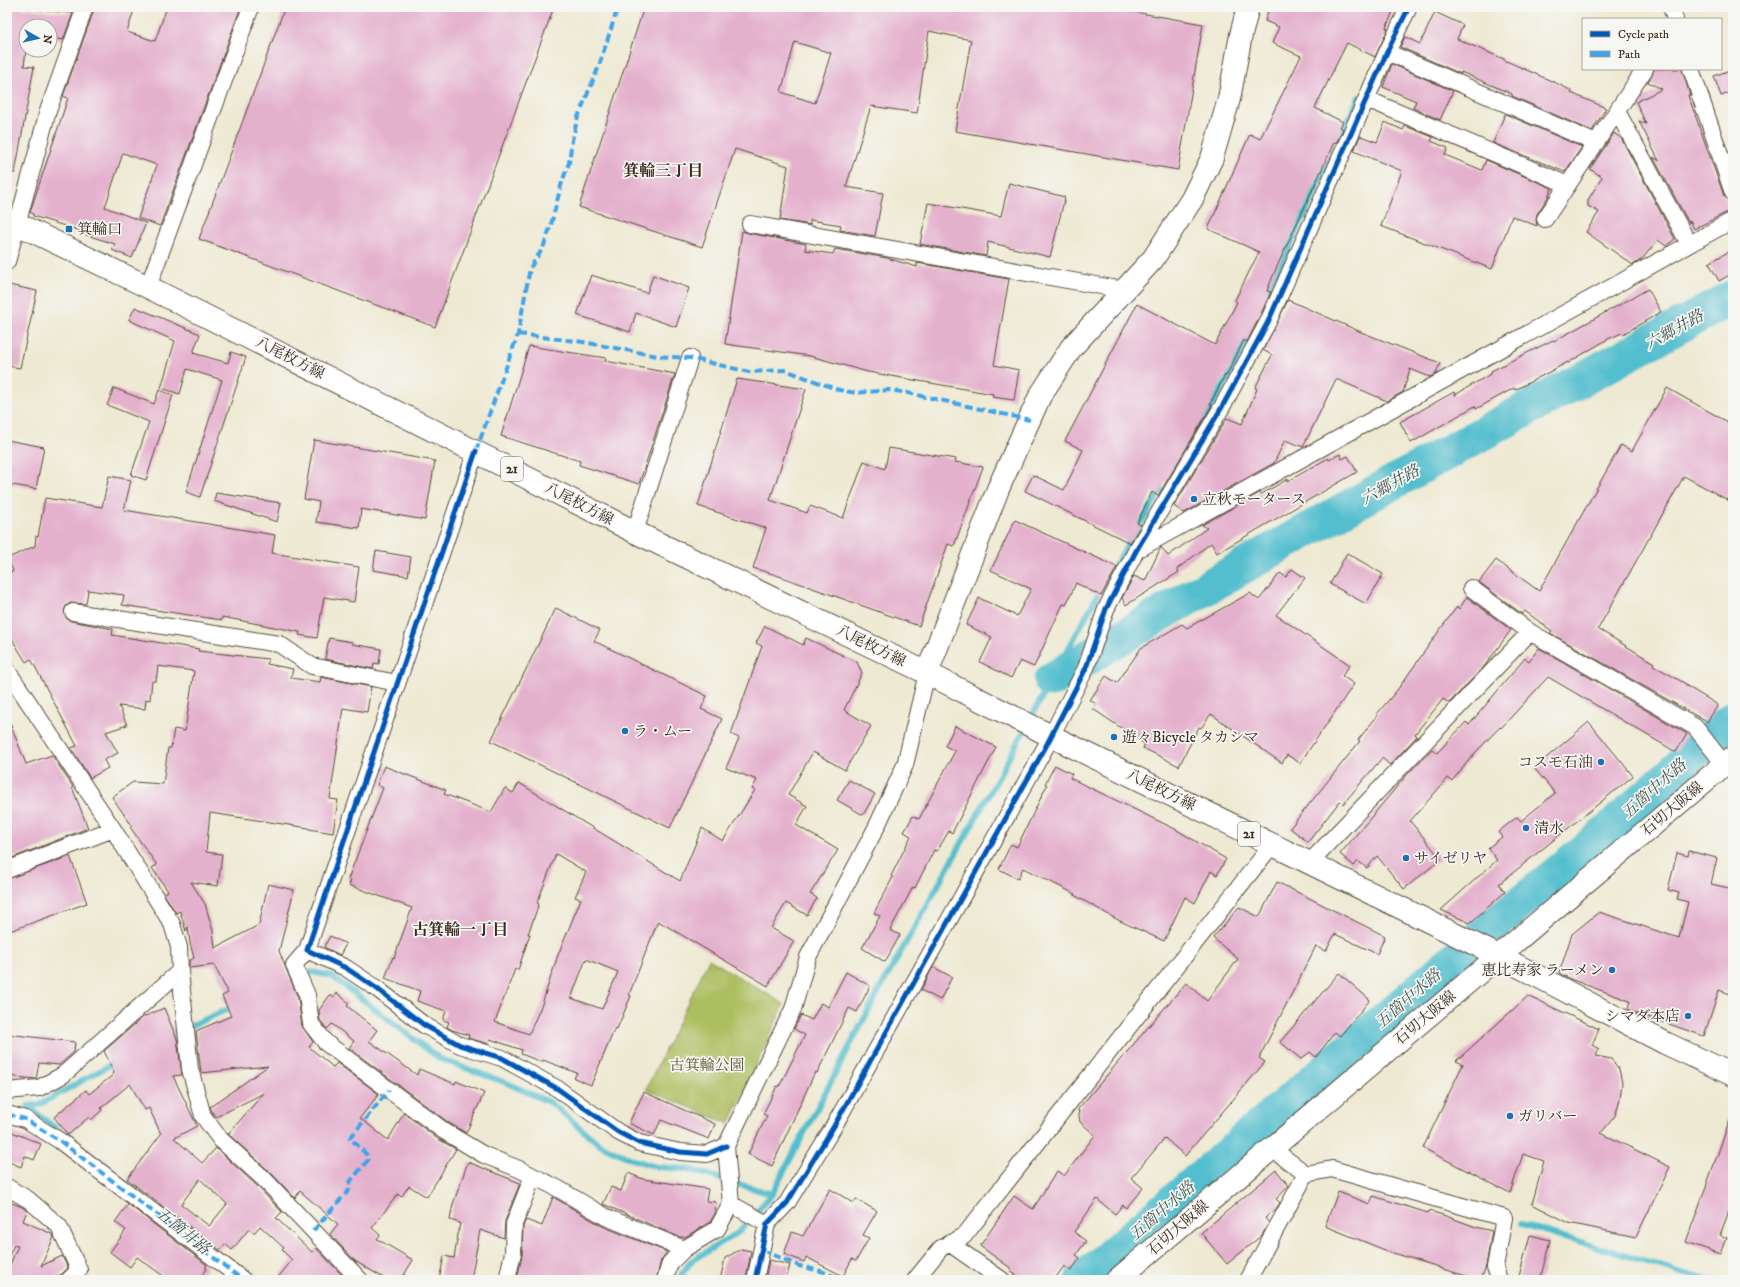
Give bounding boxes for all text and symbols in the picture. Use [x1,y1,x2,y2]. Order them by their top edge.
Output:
north arrow [18,18,58,58]
legend [1582,18,1722,70]
text: Cycle path [1618,27,1670,42]
text: N [39,34,54,45]
text: Path [1618,47,1641,62]
district label: 箕輪三丁目 [623,161,703,181]
place label: 箕輪口 [77,220,122,239]
marker: 箕輪口 [64,224,74,234]
water label: 六郷井路 [1641,305,1708,354]
street label: 八尾枚方線 [252,333,328,383]
road number: 21 [501,457,523,481]
water label: 六郷井路 [1357,460,1424,509]
street label: 八尾枚方線 [541,479,617,529]
place label: 立秋モータース [1202,490,1306,509]
marker: 立秋モータース [1189,494,1199,504]
street label: 八尾枚方線 [833,621,909,671]
place label: ラ・ムー [633,722,692,741]
marker: ラ・ムー [620,726,630,736]
place label: 遊々Bicycle タカシマ [1122,728,1259,747]
marker: 遊々Bicycle タカシマ [1109,732,1119,742]
place label: コスモ石油 [1518,753,1593,772]
water label: 五箇中水路 [1618,754,1691,823]
marker: コスモ石油 [1596,757,1606,767]
street label: 八尾枚方線 [1123,765,1199,815]
street label: 石切大阪線 [1637,778,1707,840]
place label: 清水 [1534,819,1564,838]
road number: 21 [1238,822,1260,846]
marker: 清水 [1521,823,1531,833]
place label: サイゼリヤ [1414,849,1487,868]
marker: サイゼリヤ [1401,853,1411,863]
district label: 古箕輪一丁目 [412,920,508,940]
place label: 恵比寿家 ラーメン [1482,961,1604,980]
water label: 五箇中水路 [1371,965,1445,1033]
marker: 恵比寿家 ラーメン [1607,965,1617,975]
street label: 石切大阪線 [1390,987,1460,1049]
place label: シマダ本店 [1605,1007,1680,1026]
marker: シマダ本店 [1683,1011,1693,1021]
park label: 古箕輪公園 [669,1056,745,1075]
place label: ガリバー [1518,1107,1578,1126]
marker: ガリバー [1505,1111,1515,1121]
water label: 五箇中水路 [1125,1177,1199,1245]
street label: 石切大阪線 [1143,1196,1213,1260]
water label: 五箇井路 [152,1203,215,1260]

